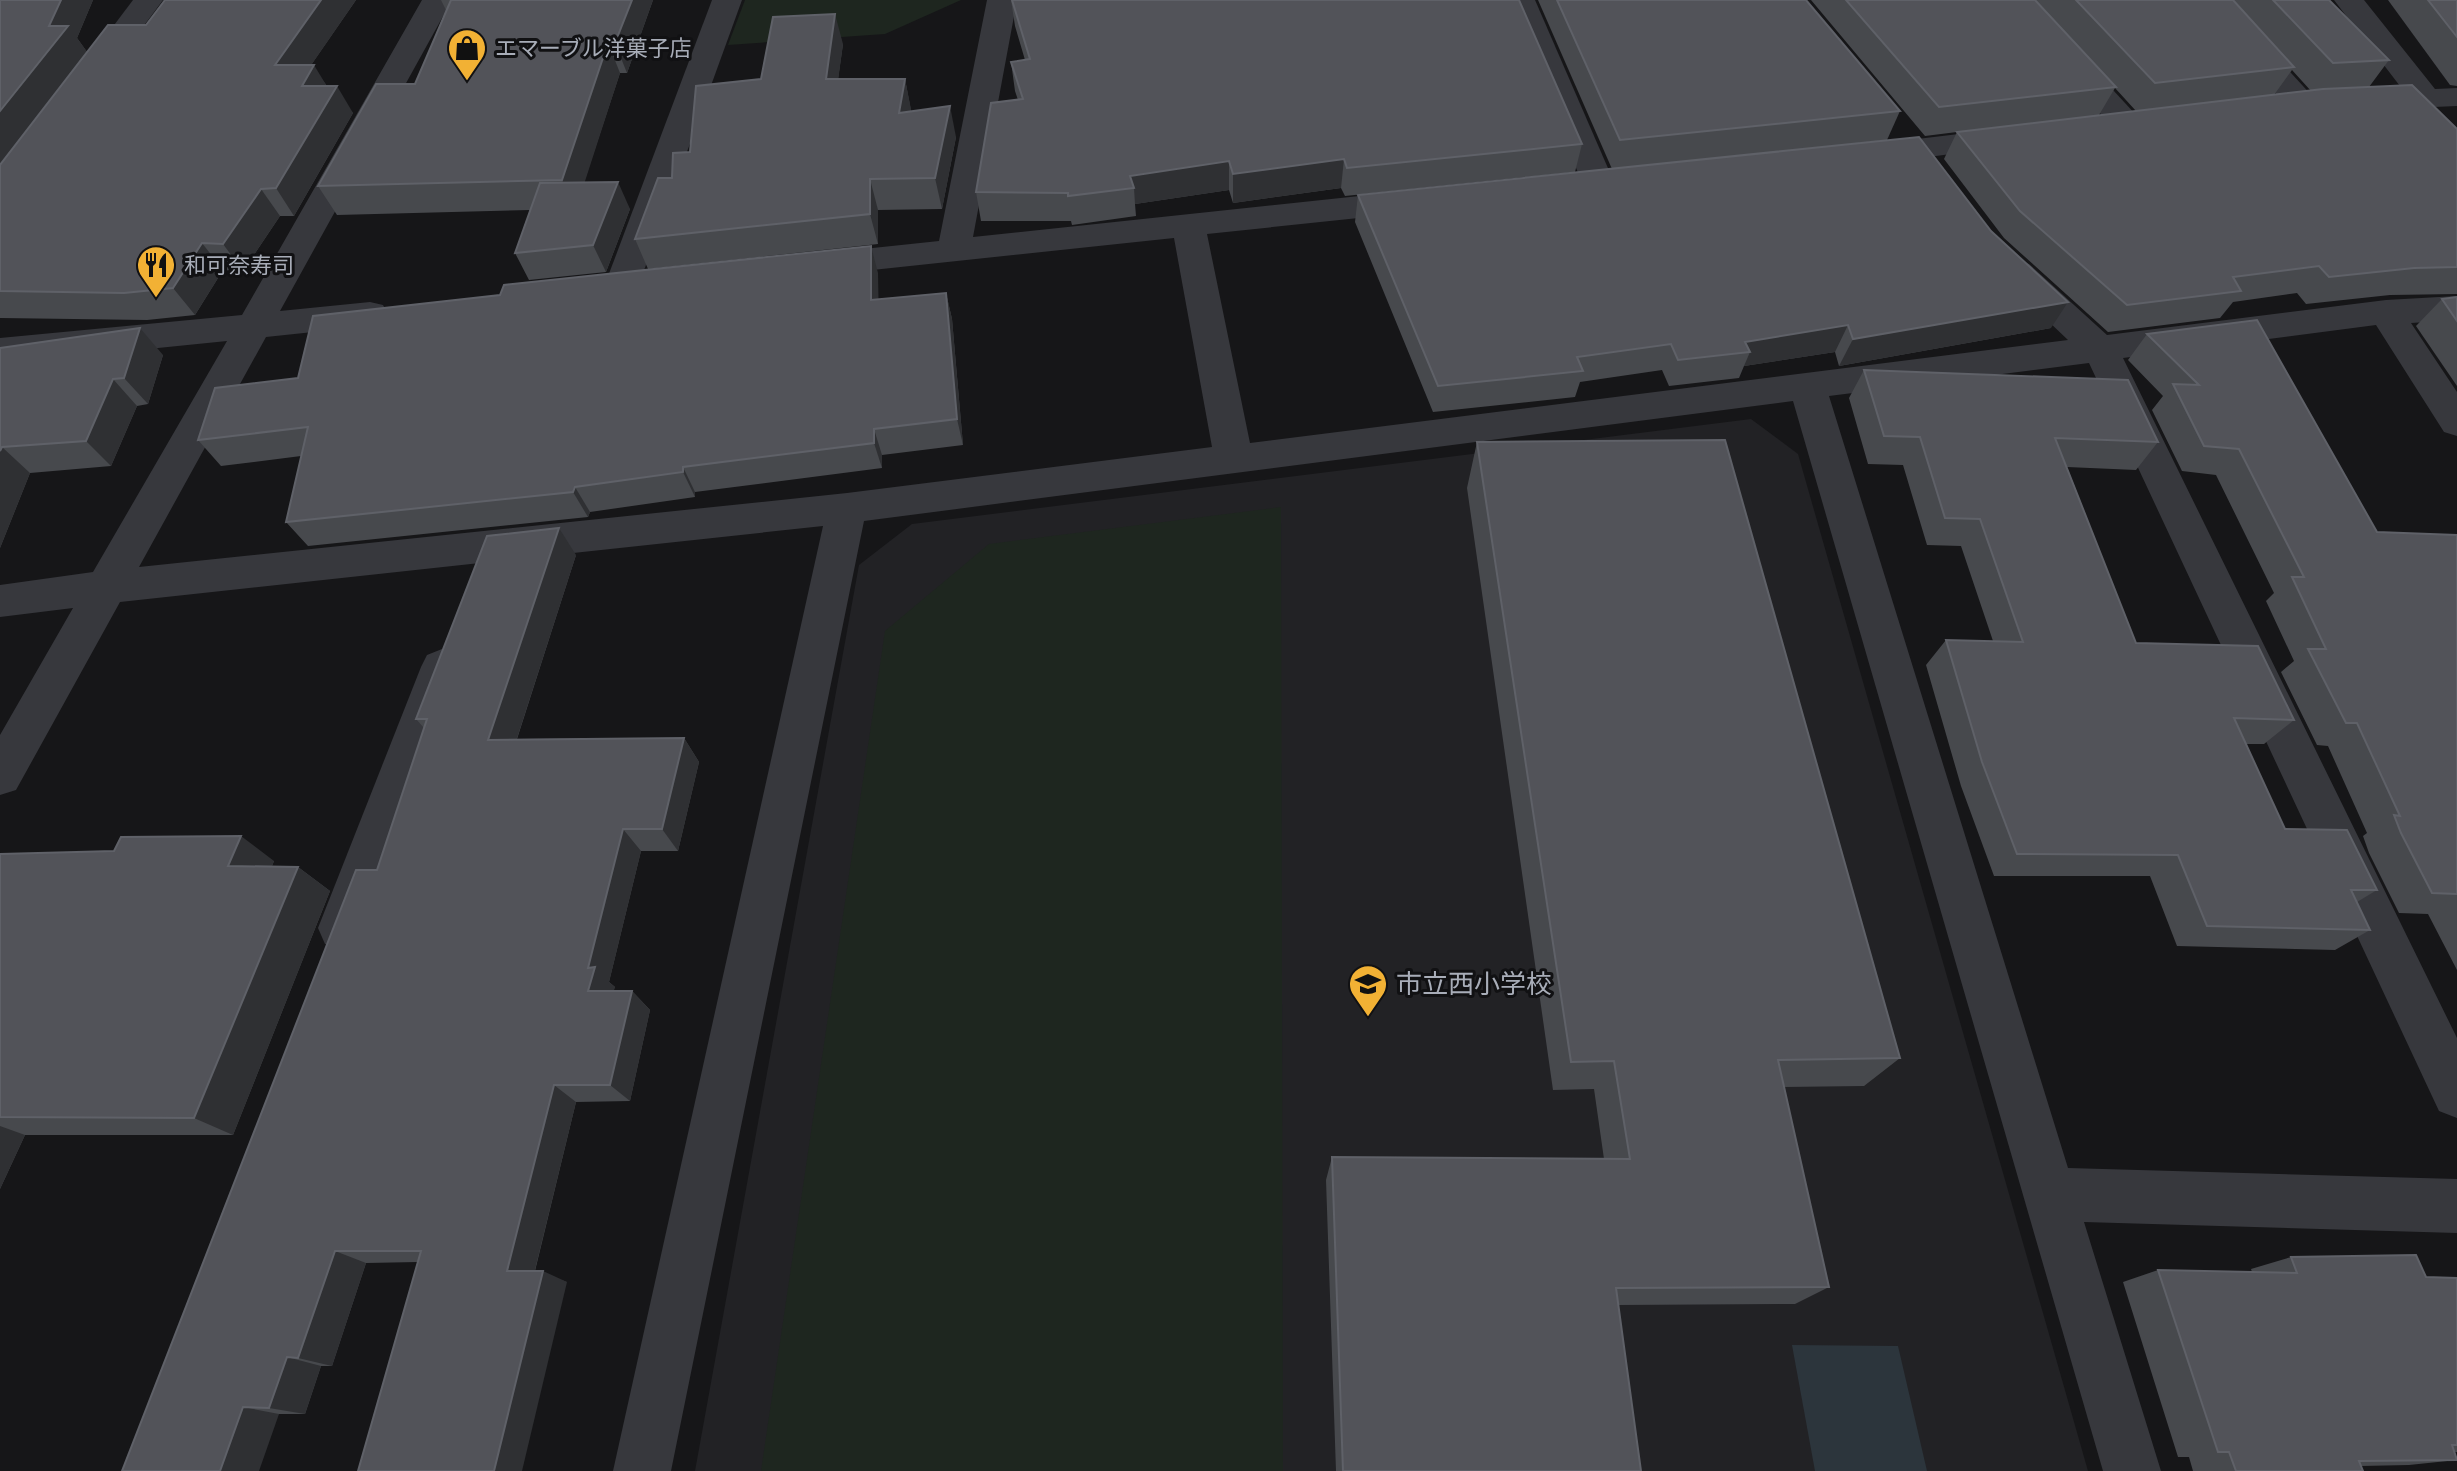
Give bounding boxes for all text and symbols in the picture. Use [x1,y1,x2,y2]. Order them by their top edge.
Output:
shop icon: エマーブル洋菓子店 [446,27,488,82]
place label: エマーブル洋菓子店 [495,34,692,60]
restaurant icon: 和可奈寿司 [135,244,177,299]
place label: 和可奈寿司 [184,251,294,277]
school or university icon: 市立西小学校 [1347,963,1389,1018]
place label: 市立西小学校 [1396,967,1552,998]

